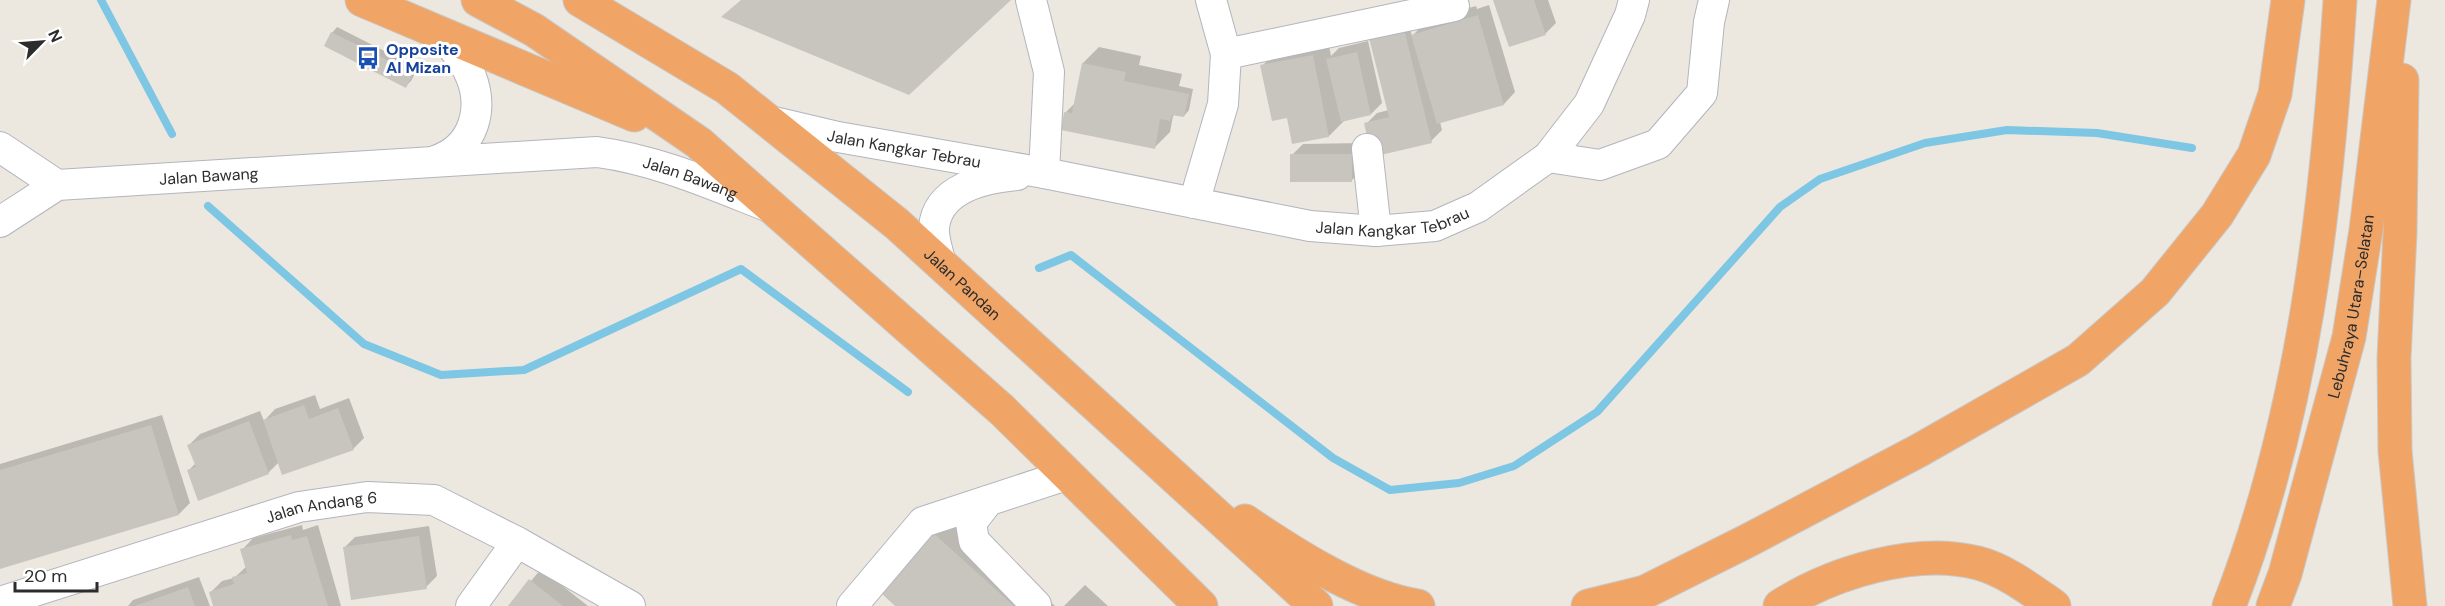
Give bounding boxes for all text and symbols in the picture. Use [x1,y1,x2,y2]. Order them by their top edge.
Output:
north arrow [12,12,72,72]
text: N [43,26,67,46]
place label: Opposite Al Mizan [386,39,459,78]
bus stop icon: Opposite Al Mizan [355,45,381,71]
street label: Jalan Kangkar Tebrau [825,124,983,172]
street label: Jalan Bawang [641,151,741,204]
street label: Jalan Bawang [158,162,259,189]
street label: Jalan Kangkar Tebrau [1315,202,1472,241]
street label: Lebuhraya Utara–Selatan [2322,213,2378,401]
street label: Jalan Pandan [920,243,1006,324]
street label: Jalan Andang 6 [263,487,378,527]
scale bar [15,555,98,593]
text: 20 m [24,564,67,588]

